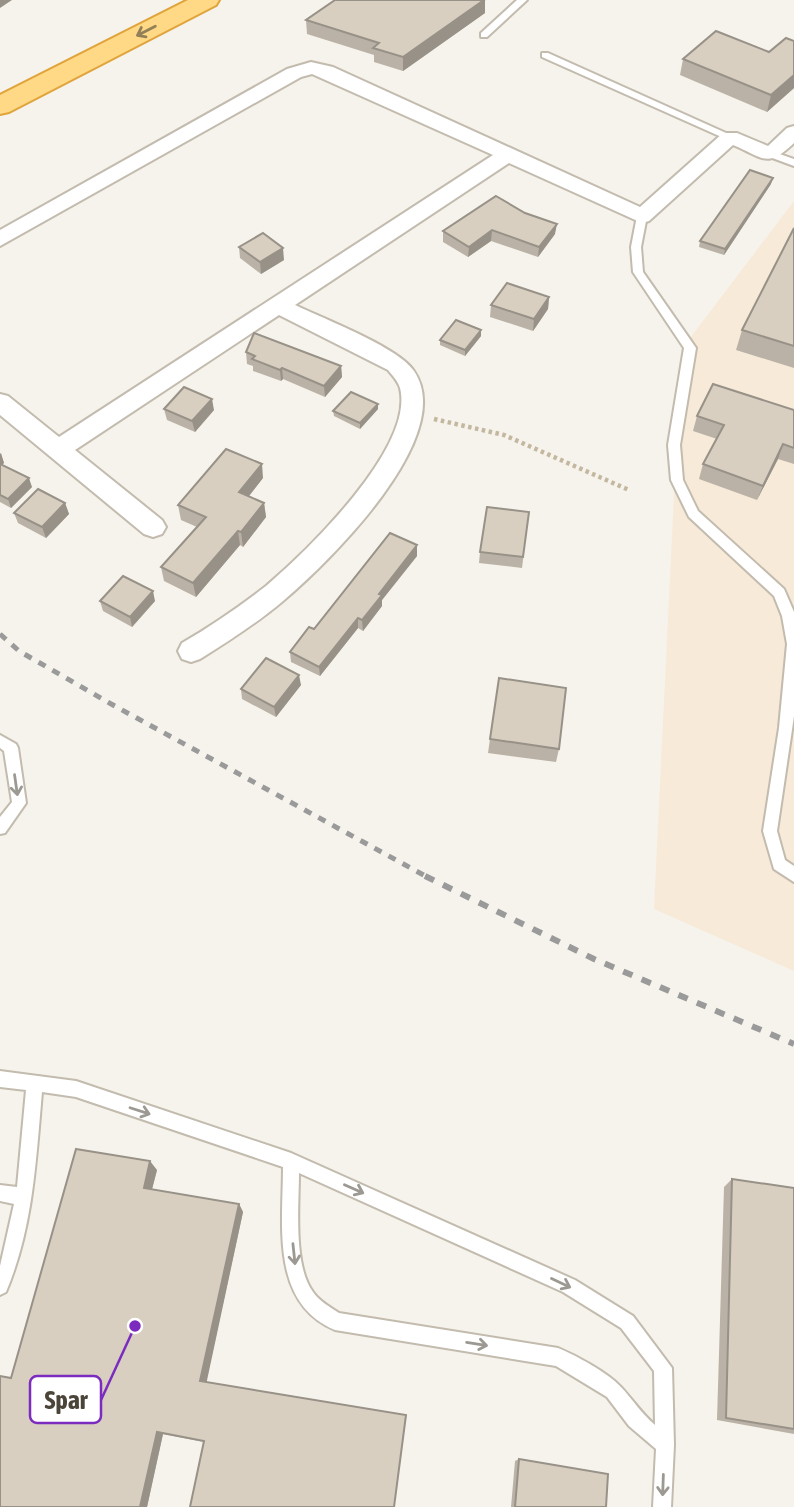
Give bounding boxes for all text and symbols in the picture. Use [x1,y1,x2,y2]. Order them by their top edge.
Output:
one-way arrow [136,25,157,39]
one-way arrow [10,773,23,795]
one-way arrow [129,1106,151,1118]
one-way arrow [343,1183,364,1196]
one-way arrow [288,1242,301,1264]
one-way arrow [550,1277,571,1290]
one-way arrow [465,1338,488,1351]
callout: Spar [30,1376,101,1423]
text: Spar [44,1385,89,1415]
one-way arrow [656,1473,669,1495]

